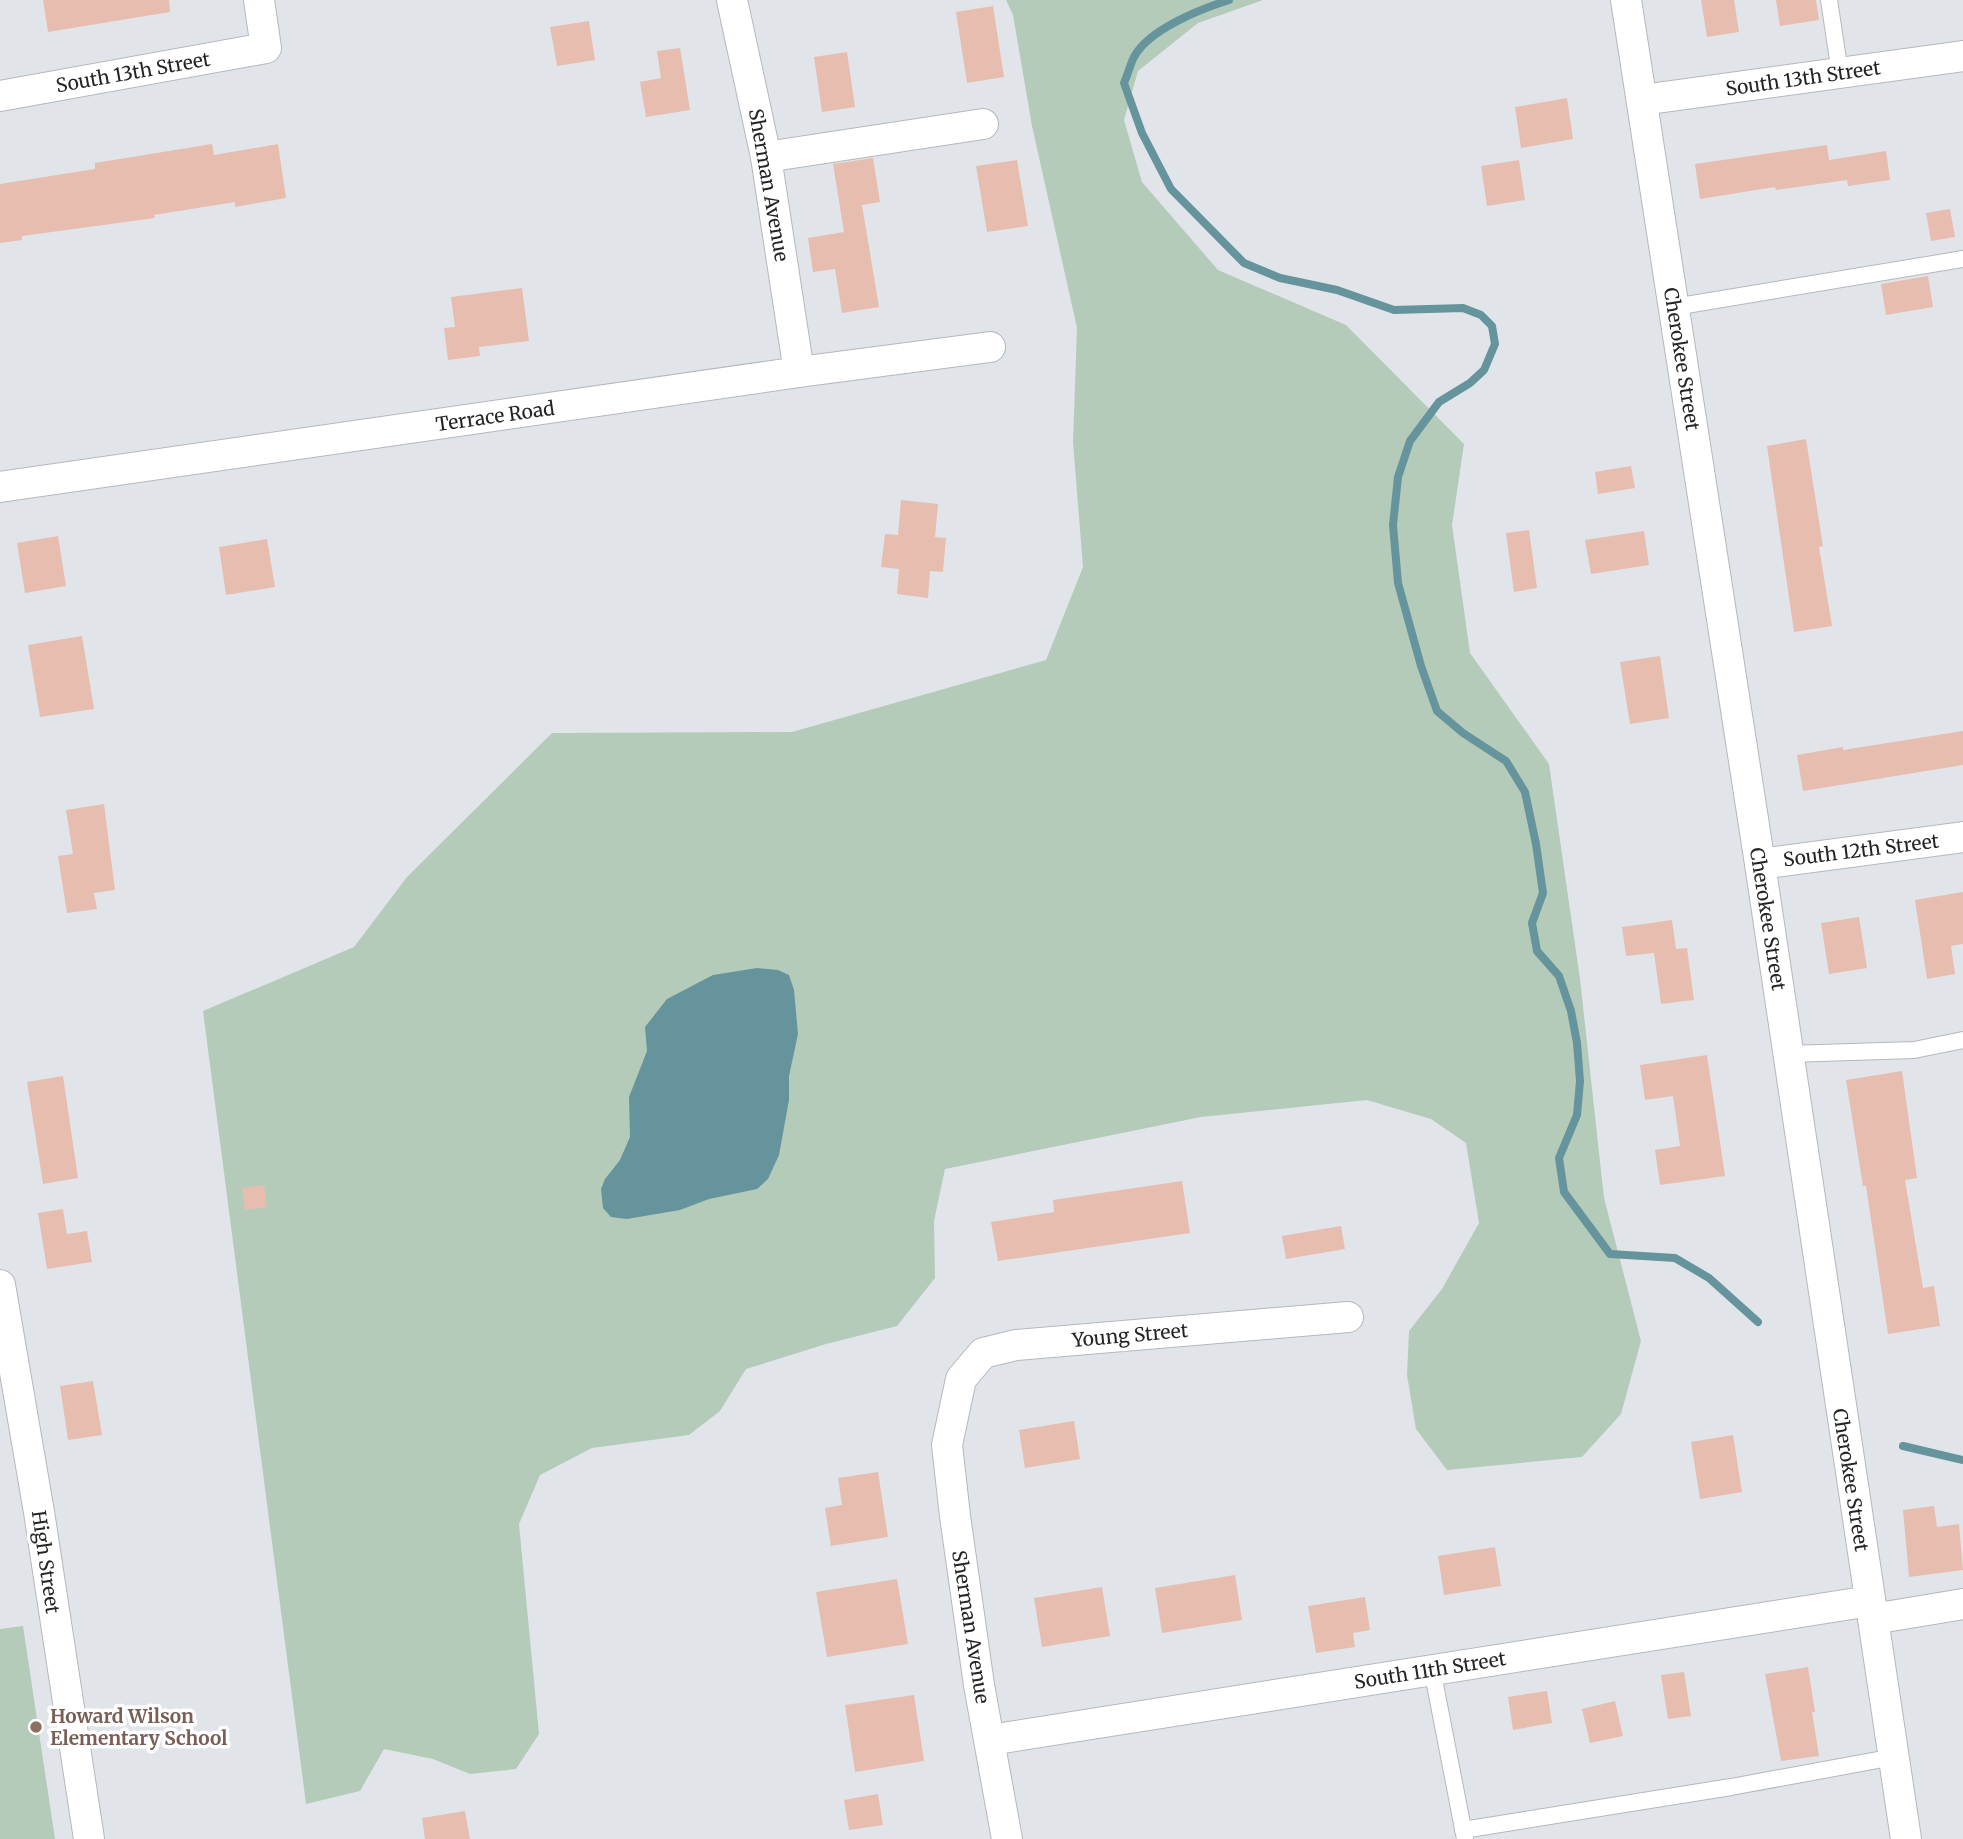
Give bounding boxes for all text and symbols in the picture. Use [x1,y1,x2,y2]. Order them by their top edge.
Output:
street label: South 13th Street [54,47,213,97]
street label: South 13th Street [1724,55,1883,101]
street label: Sherman Avenue [744,107,794,263]
street label: Cherokee Street [1659,286,1705,433]
street label: Terrace Road [434,396,556,436]
street label: South 12th Street [1782,828,1941,871]
street label: Cherokee Street [1745,846,1791,993]
street label: Young Street [1070,1318,1190,1352]
street label: Cherokee Street [1828,1407,1874,1554]
street label: High Street [27,1509,65,1616]
street label: Sherman Avenue [947,1549,995,1705]
street label: South 11th Street [1352,1646,1508,1694]
place label: Howard Wilson Elementary School [50,1704,227,1750]
marker: Howard Wilson Elementary School [28,1719,44,1735]

